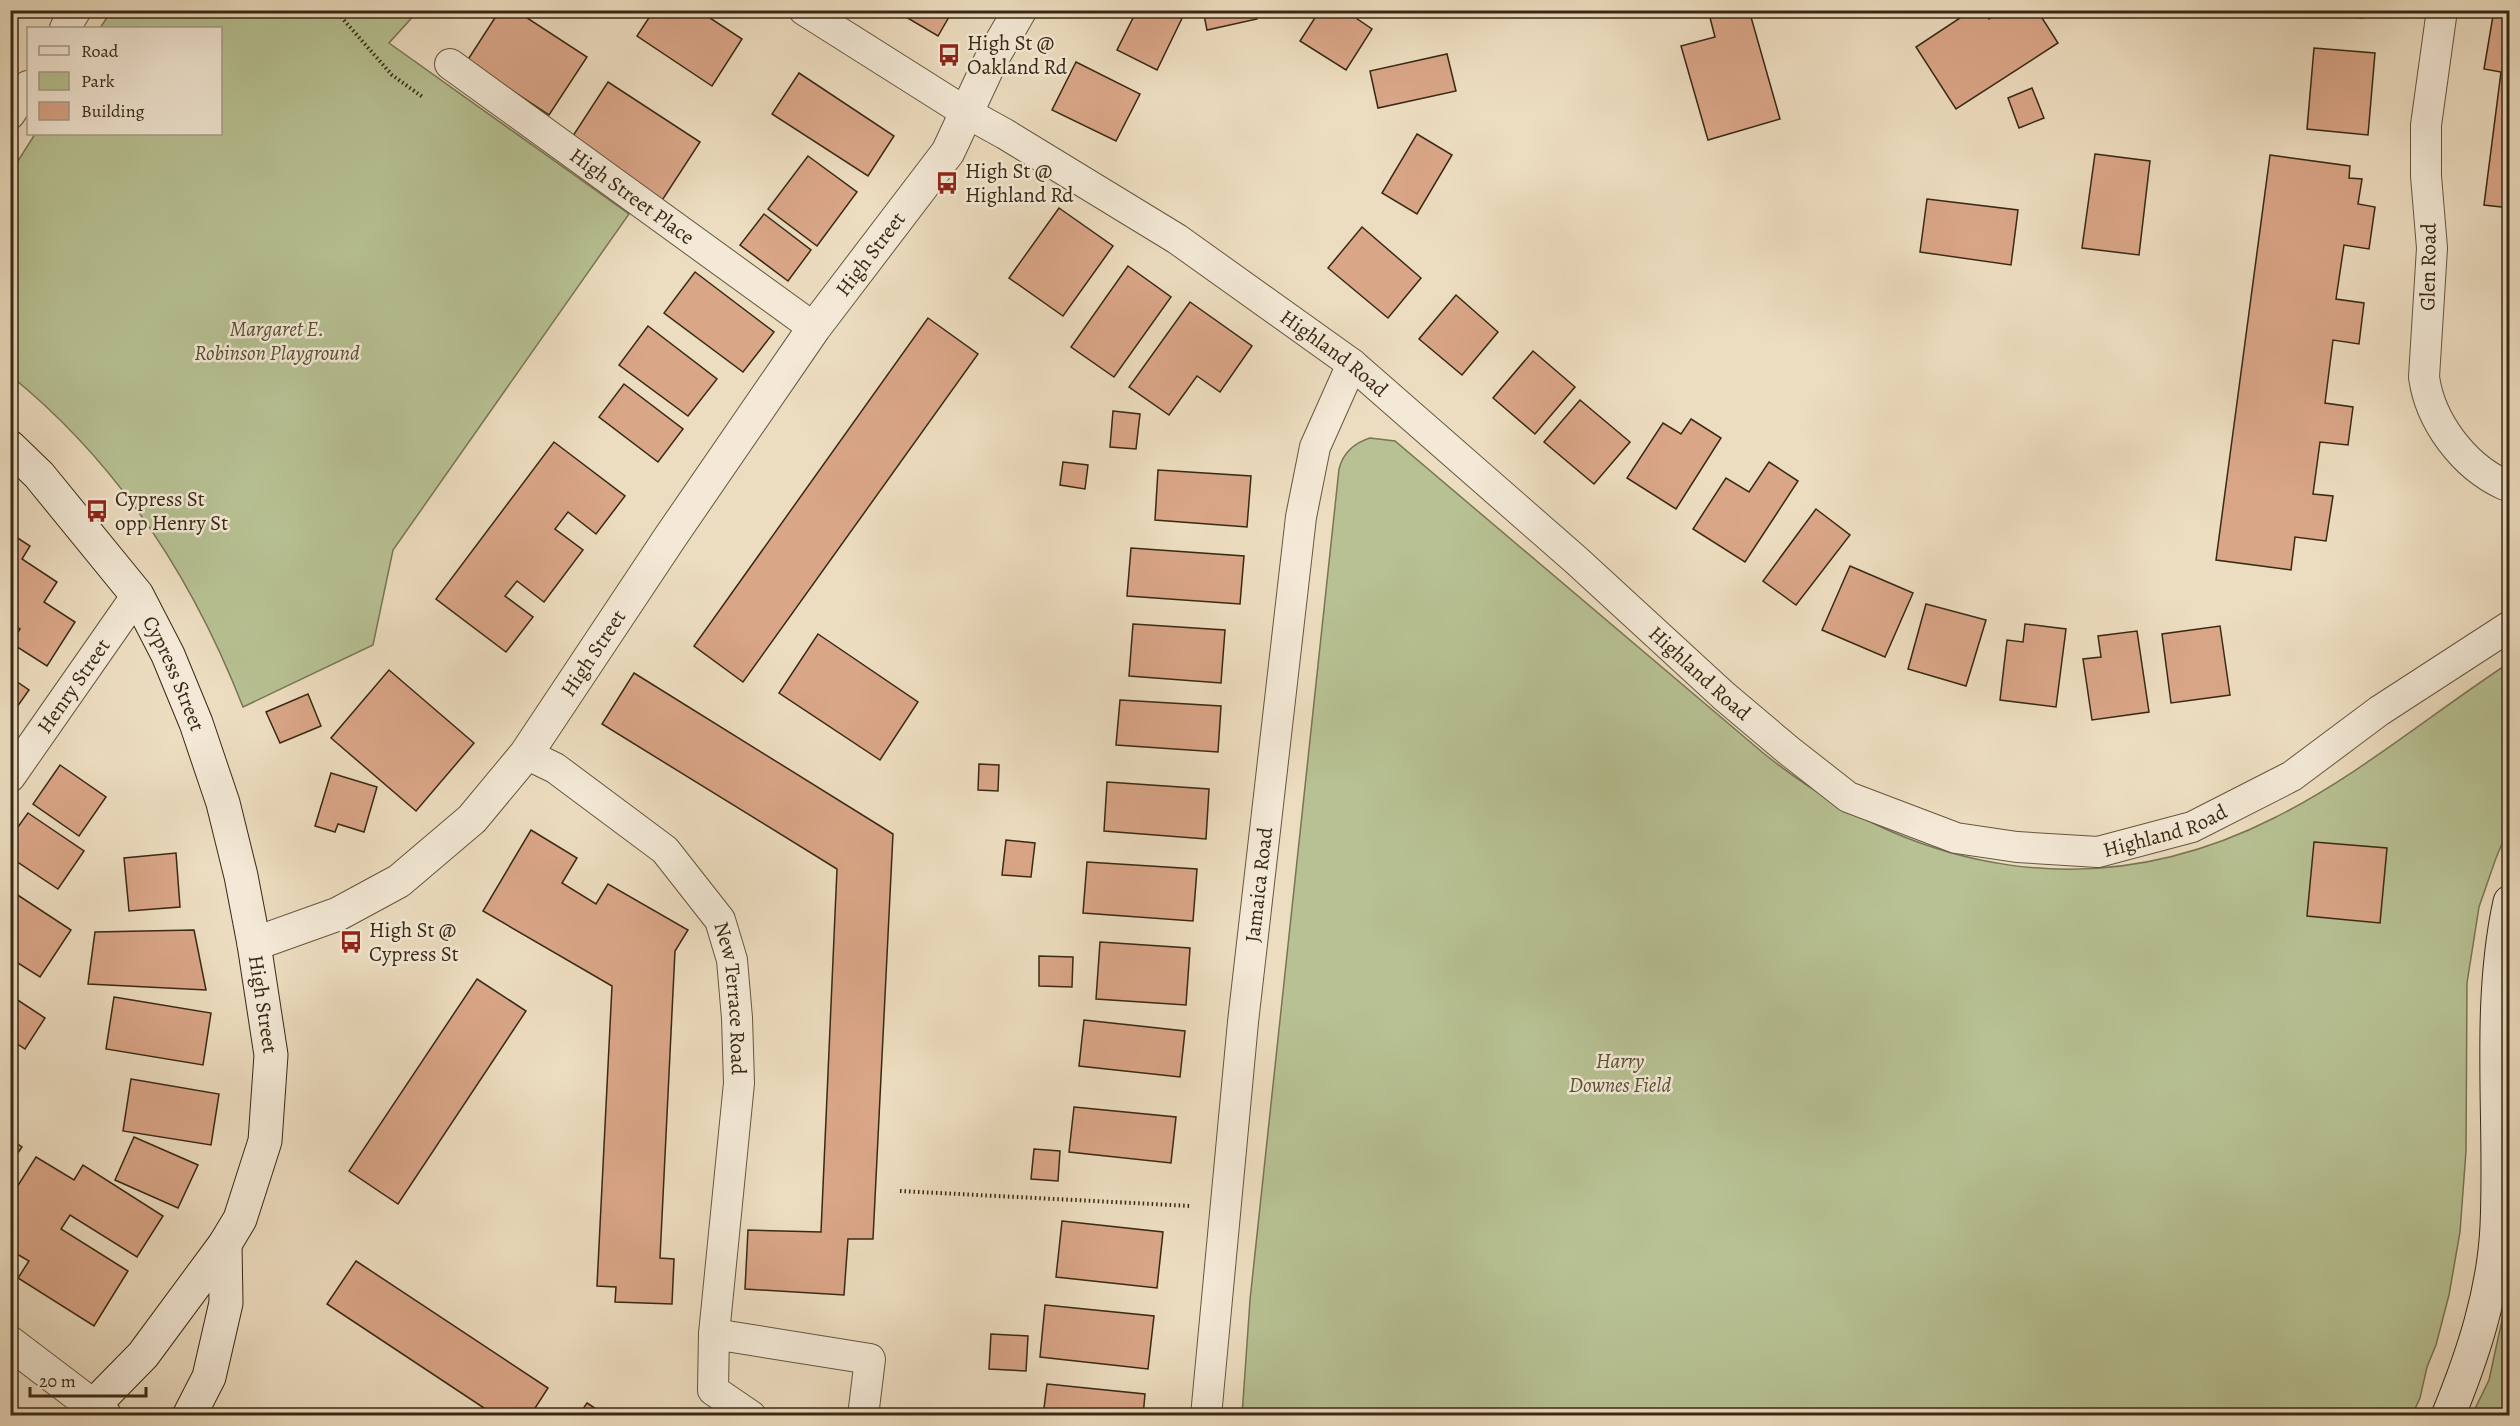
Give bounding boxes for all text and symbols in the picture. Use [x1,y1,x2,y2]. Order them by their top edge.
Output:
legend [27,27,222,135]
place label: High St @ Oakland Rd [967,29,1068,81]
text: Road [81,39,119,63]
bus stop icon: High St @ Oakland Rd [936,42,962,68]
text: Park [81,69,115,93]
text: Building [81,99,145,123]
street label: High Street Place [564,141,700,251]
place label: High St @ Highland Rd [965,157,1074,209]
bus stop icon: High St @ Highland Rd [934,170,960,196]
street label: High Street [829,206,912,302]
street label: Glen Road [2413,222,2443,311]
street label: Highland Road [1274,303,1395,404]
park label: Margaret E. Robinson Playground [194,315,360,367]
place label: Cypress St opp Henry St [115,485,228,537]
bus stop icon: Cypress St opp Henry St [84,498,110,524]
street label: High Street [554,604,632,702]
street label: Cypress Street [136,611,212,735]
street label: Highland Road [1642,619,1757,727]
street label: Henry Street [31,633,117,739]
street label: Highland Road [2100,797,2232,864]
street label: Jamaica Road [1238,825,1279,944]
place label: High St @ Cypress St [369,916,459,968]
street label: New Terrace Road [707,918,753,1076]
bus stop icon: High St @ Cypress St [338,929,364,955]
street label: High Street [242,953,285,1055]
park label: Harry Downes Field [1569,1047,1671,1099]
scale bar [30,1360,146,1398]
text: 20 m [39,1369,76,1393]

